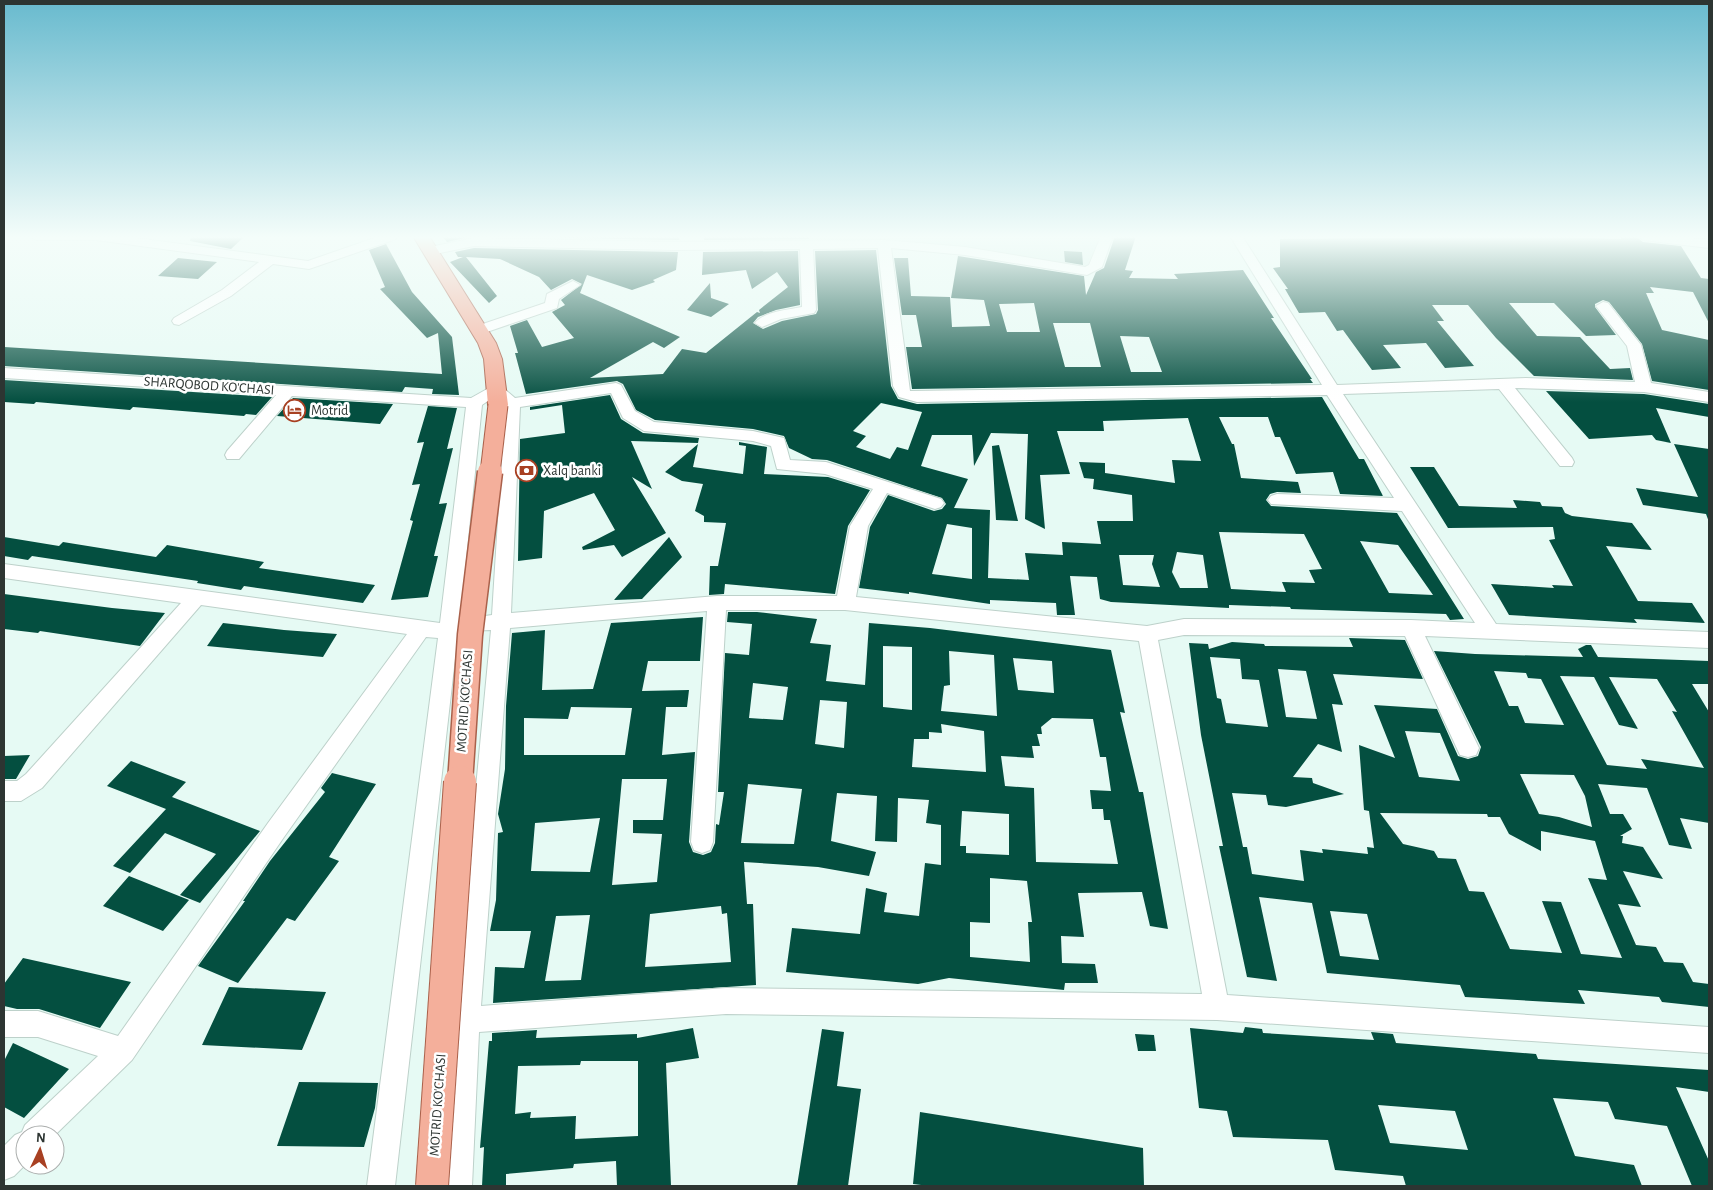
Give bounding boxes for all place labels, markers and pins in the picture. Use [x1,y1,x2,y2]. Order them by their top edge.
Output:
hotel icon: Motrid [283,399,307,423]
place label: Motrid [311,404,348,418]
bank icon: Xalq banki [515,459,539,483]
place label: Xalq banki [543,464,601,478]

